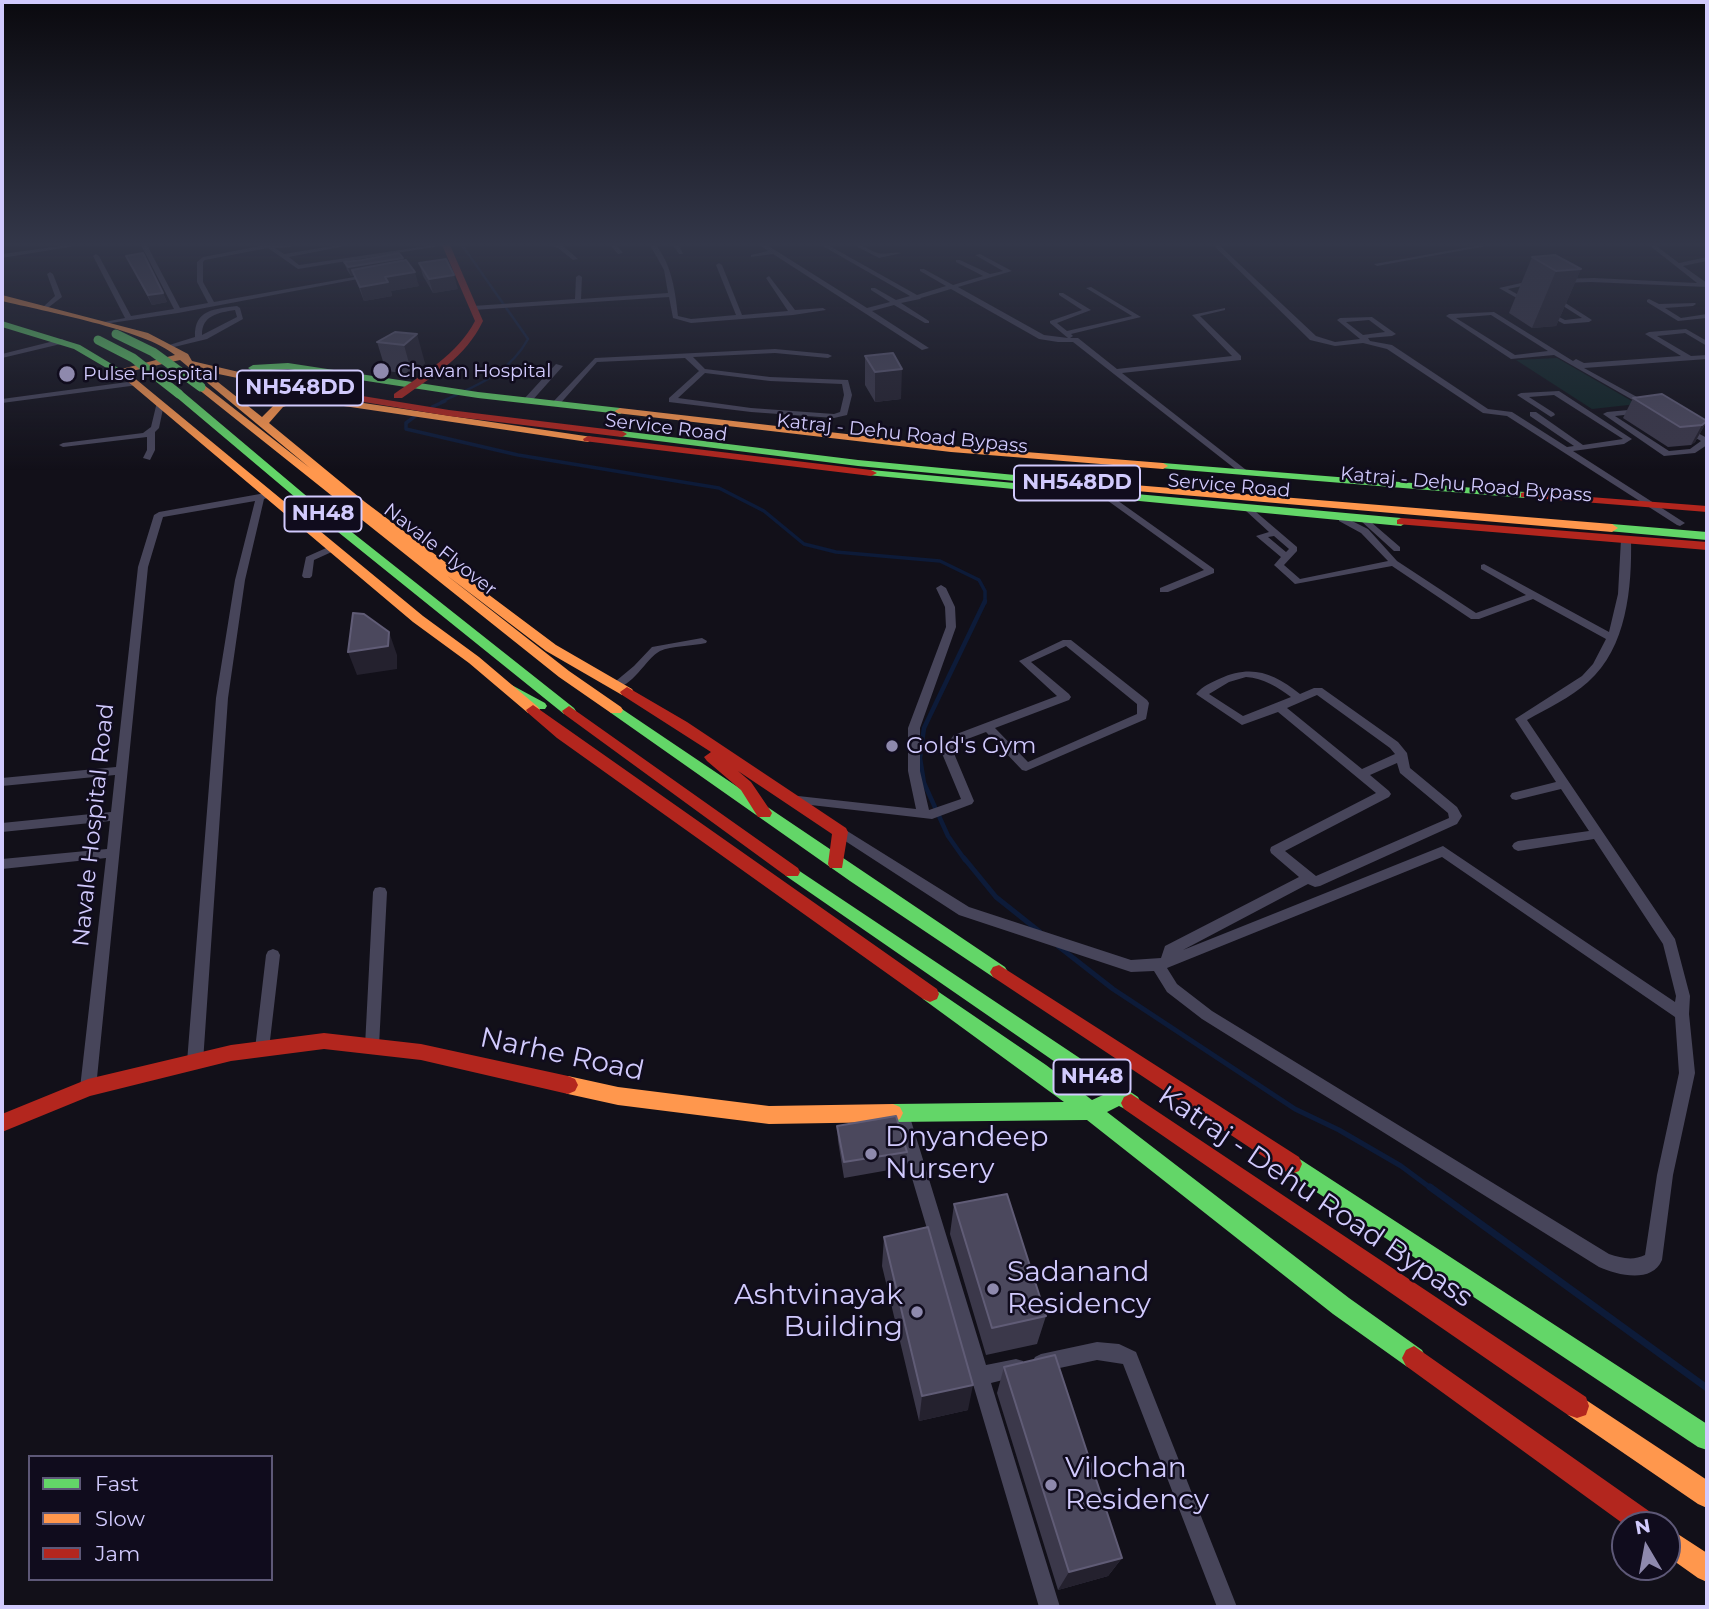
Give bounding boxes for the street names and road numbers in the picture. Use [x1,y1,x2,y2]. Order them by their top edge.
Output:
road number: NH548DD [237,370,363,406]
street label: Service Road [604,409,728,447]
street label: Katraj - Dehu Road Bypass [775,409,1029,459]
street label: Katraj - Dehu Road Bypass [1339,463,1593,507]
road number: NH548DD [1014,466,1140,500]
street label: Service Road [1167,469,1291,503]
road number: NH48 [284,496,362,532]
street label: Navale Flyover [379,499,501,601]
street label: Navale Hospital Road [67,702,121,948]
street label: Narhe Road [477,1021,647,1089]
road number: NH48 [1054,1060,1130,1094]
street label: Katraj - Dehu Road Bypass [1152,1079,1478,1315]

